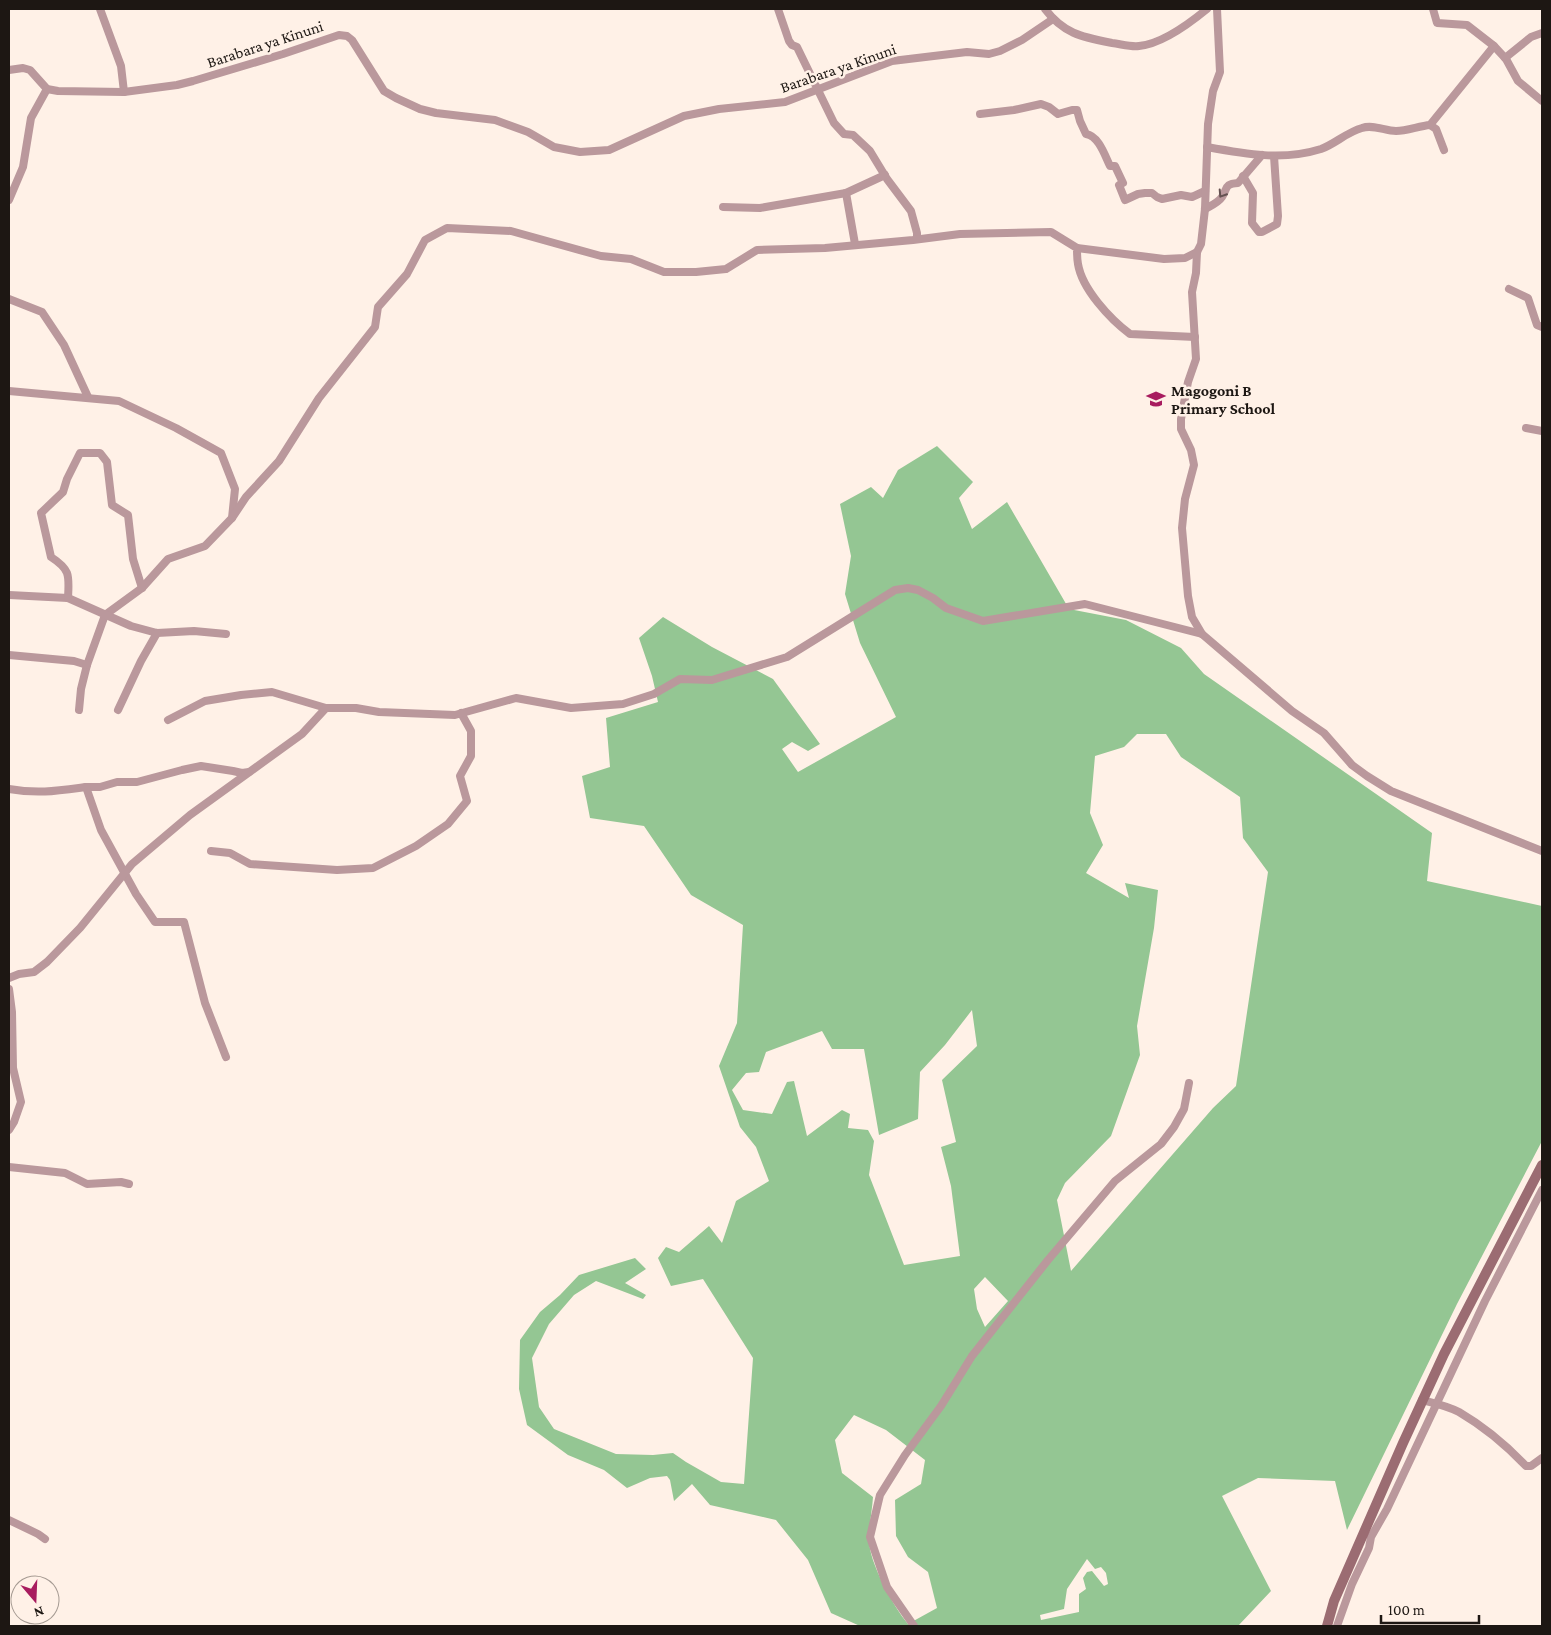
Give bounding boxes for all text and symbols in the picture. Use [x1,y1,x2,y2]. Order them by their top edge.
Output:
street label: Barabara ya Kinuni [205,17,326,72]
street label: Barabara ya Kinuni [778,40,898,97]
one-way arrow [1218,189,1228,198]
place label: Magogoni B Primary School [1171,382,1276,417]
school or university icon: Magogoni B Primary School [1145,388,1167,410]
north arrow [10,1575,60,1625]
scale bar [1381,1592,1478,1624]
text: 100 m [1388,1602,1425,1618]
text: N [32,1603,46,1622]

